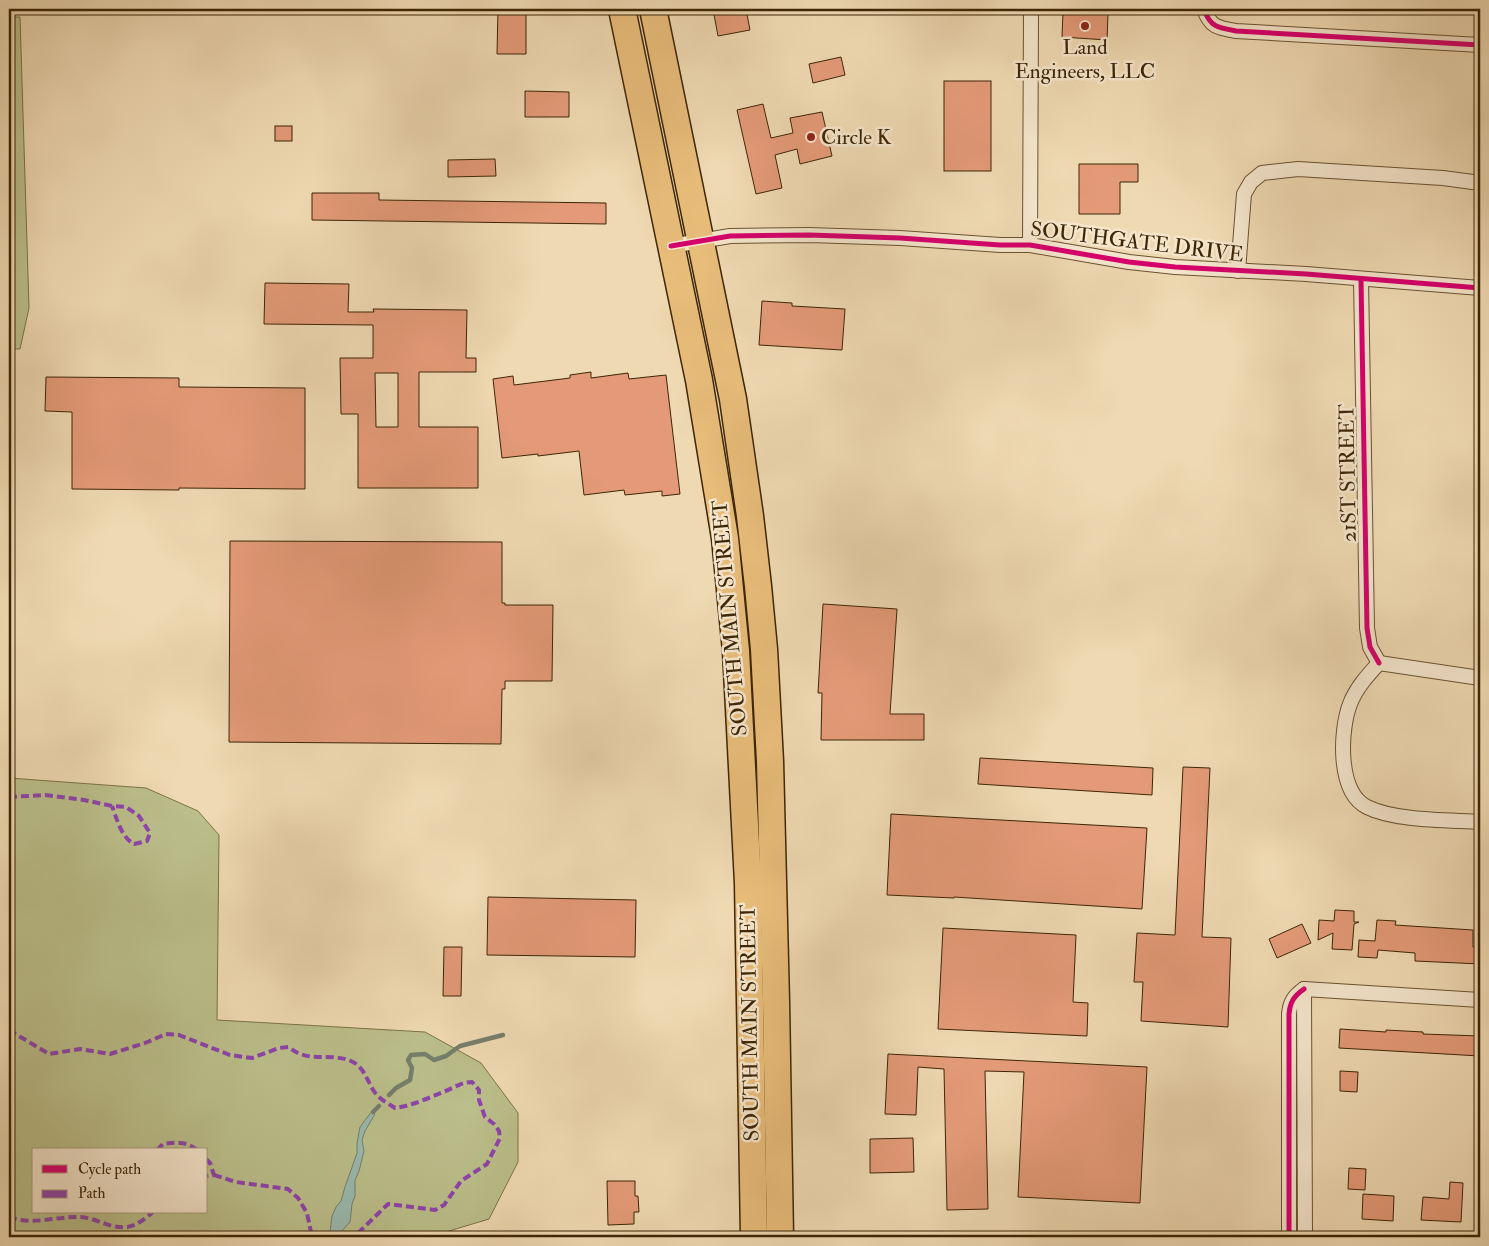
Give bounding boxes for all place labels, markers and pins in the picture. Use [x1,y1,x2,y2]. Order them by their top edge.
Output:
marker: Land Engineers, LLC [1079,20,1091,32]
place label: Land Engineers, LLC [1015,34,1155,85]
place label: Circle K [821,124,892,151]
marker: Circle K [805,131,817,143]

